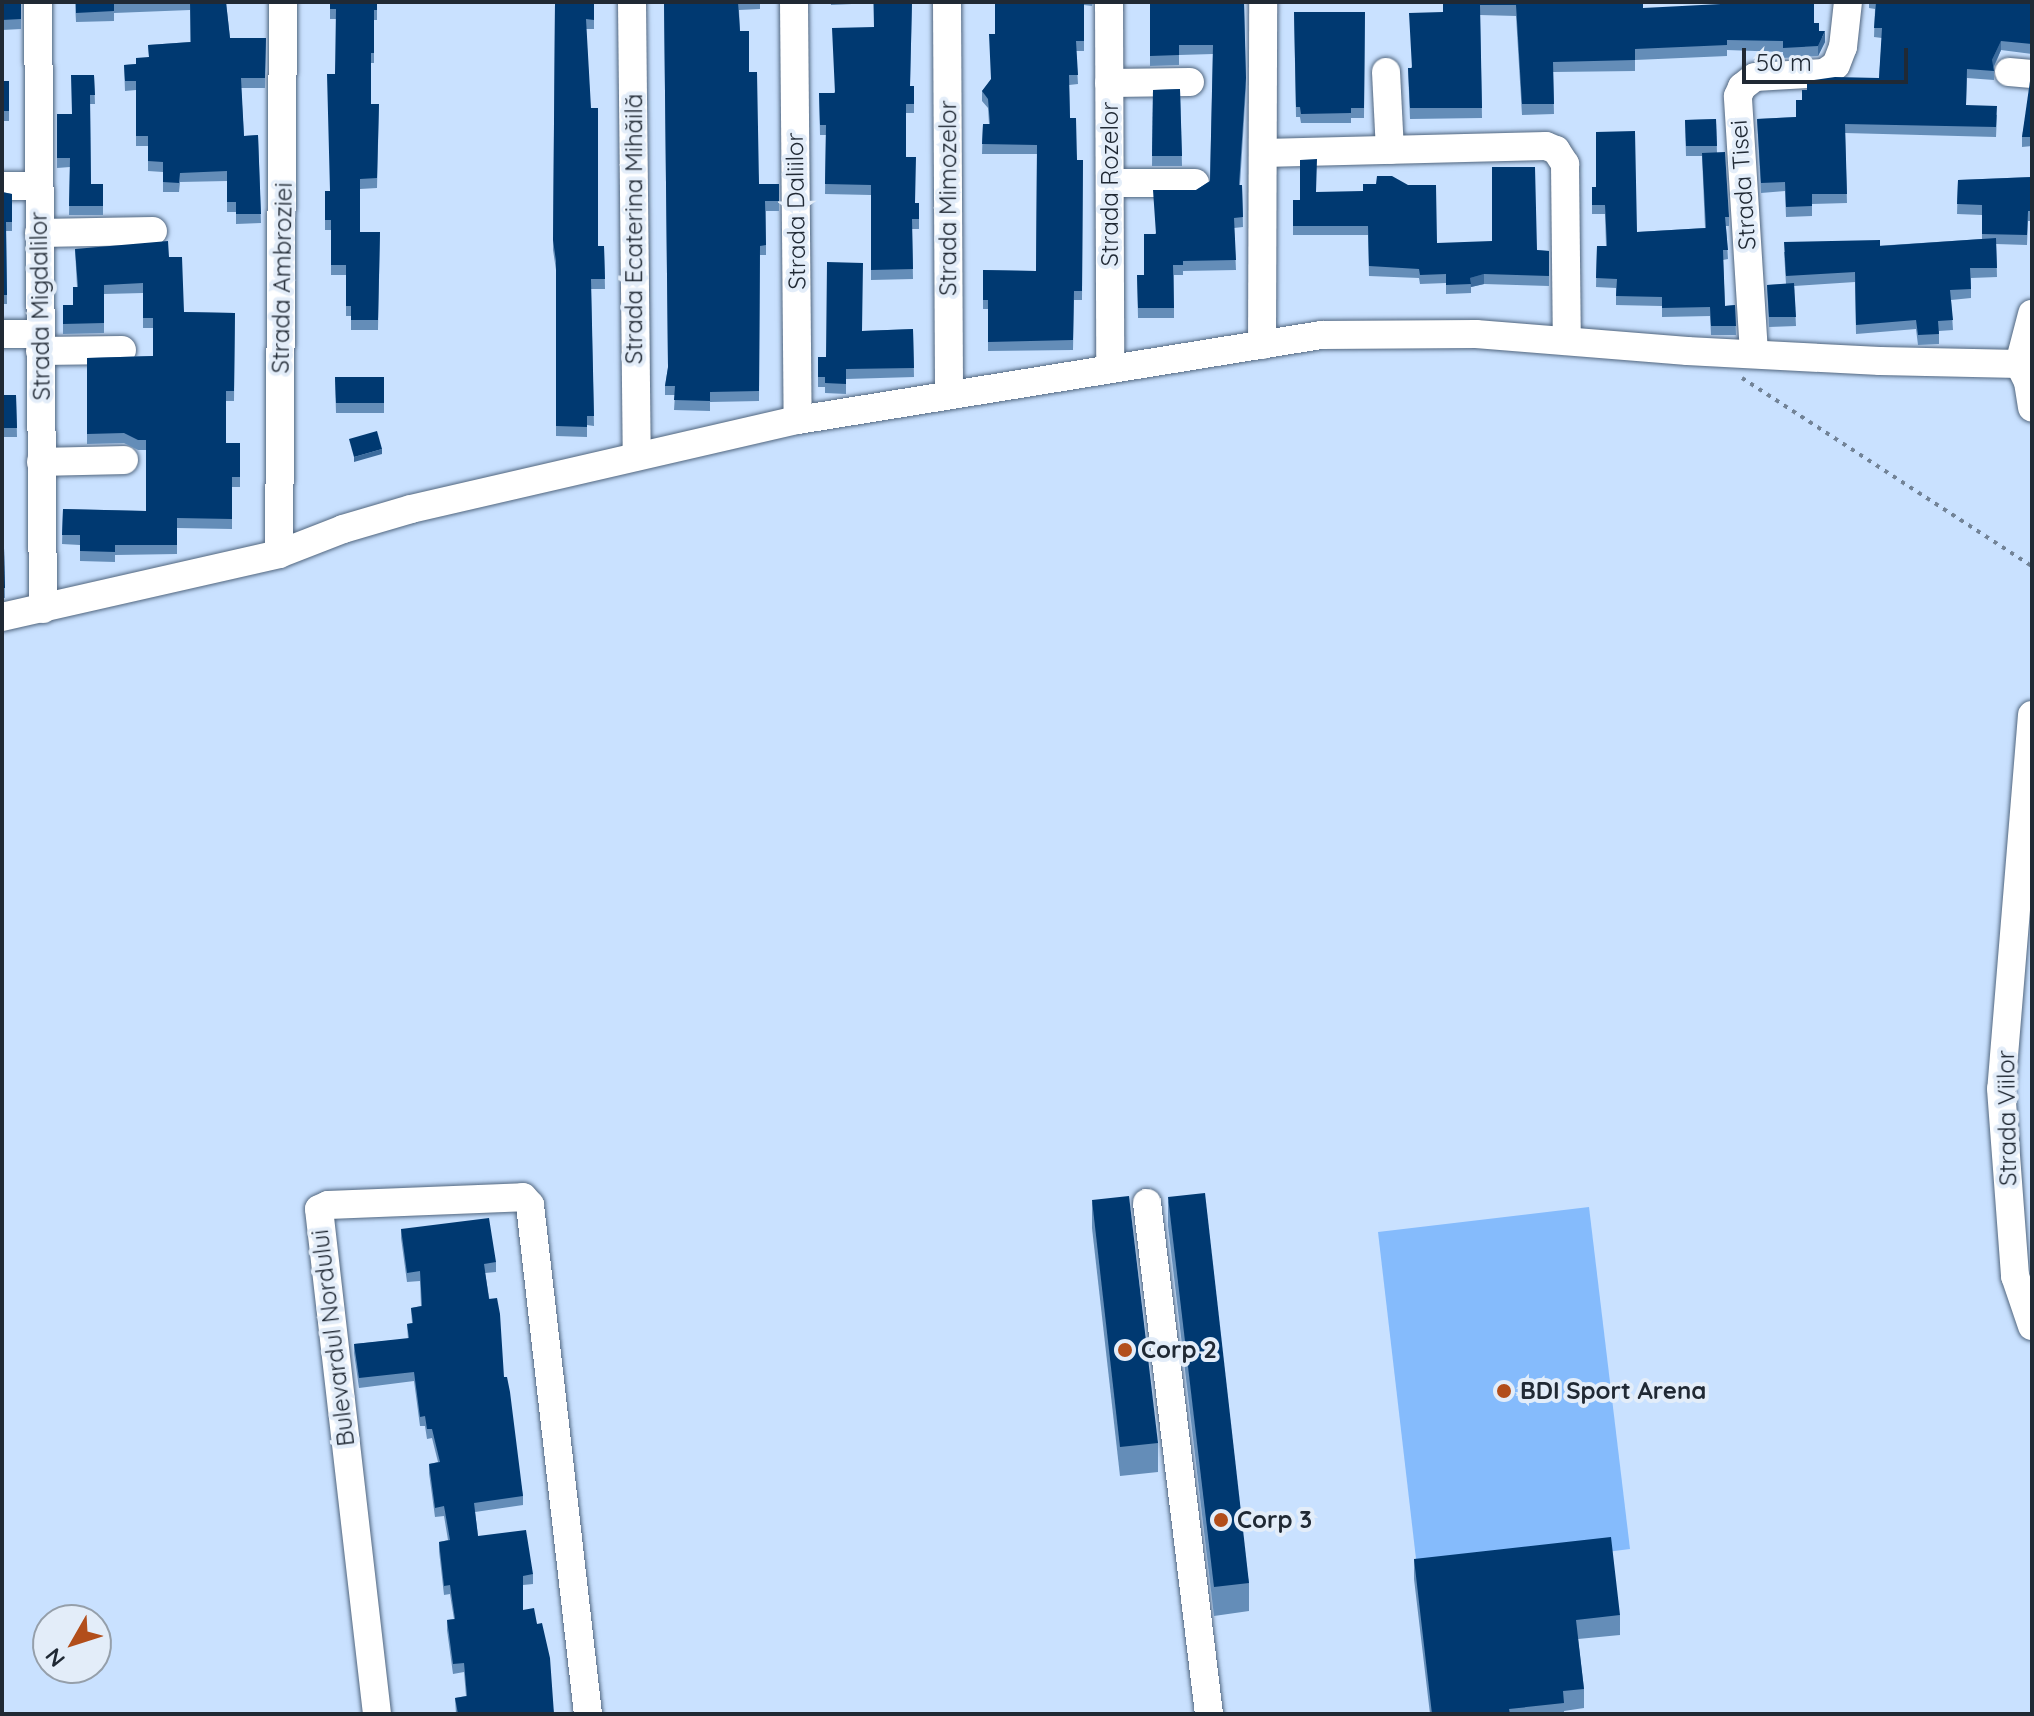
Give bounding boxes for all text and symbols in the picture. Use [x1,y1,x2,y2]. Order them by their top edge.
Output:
scale bar [1746,32,1912,82]
text: 50 m [1756,47,1812,77]
street label: Strada Ecaterina Mihăilă [620,94,648,364]
street label: Strada Mimozelor [934,100,962,296]
street label: Strada Rozelor [1096,102,1124,266]
street label: Strada Tisei [1724,119,1762,251]
street label: Strada Daliilor [780,132,812,290]
street label: Strada Ambroziei [266,182,298,374]
street label: Strada Migdalilor [24,211,56,401]
street label: Strada Viilor [1991,1050,2023,1186]
street label: Bulevardul Nordului [305,1228,361,1448]
place label: Corp 2 [1141,1336,1217,1364]
marker: Corp 2 [1116,1341,1134,1359]
place label: BDI Sport Arena [1520,1377,1706,1405]
marker: BDI Sport Arena [1495,1382,1513,1400]
place label: Corp 3 [1237,1506,1312,1534]
marker: Corp 3 [1212,1511,1230,1529]
north arrow [32,1604,112,1684]
text: N [39,1643,71,1673]

